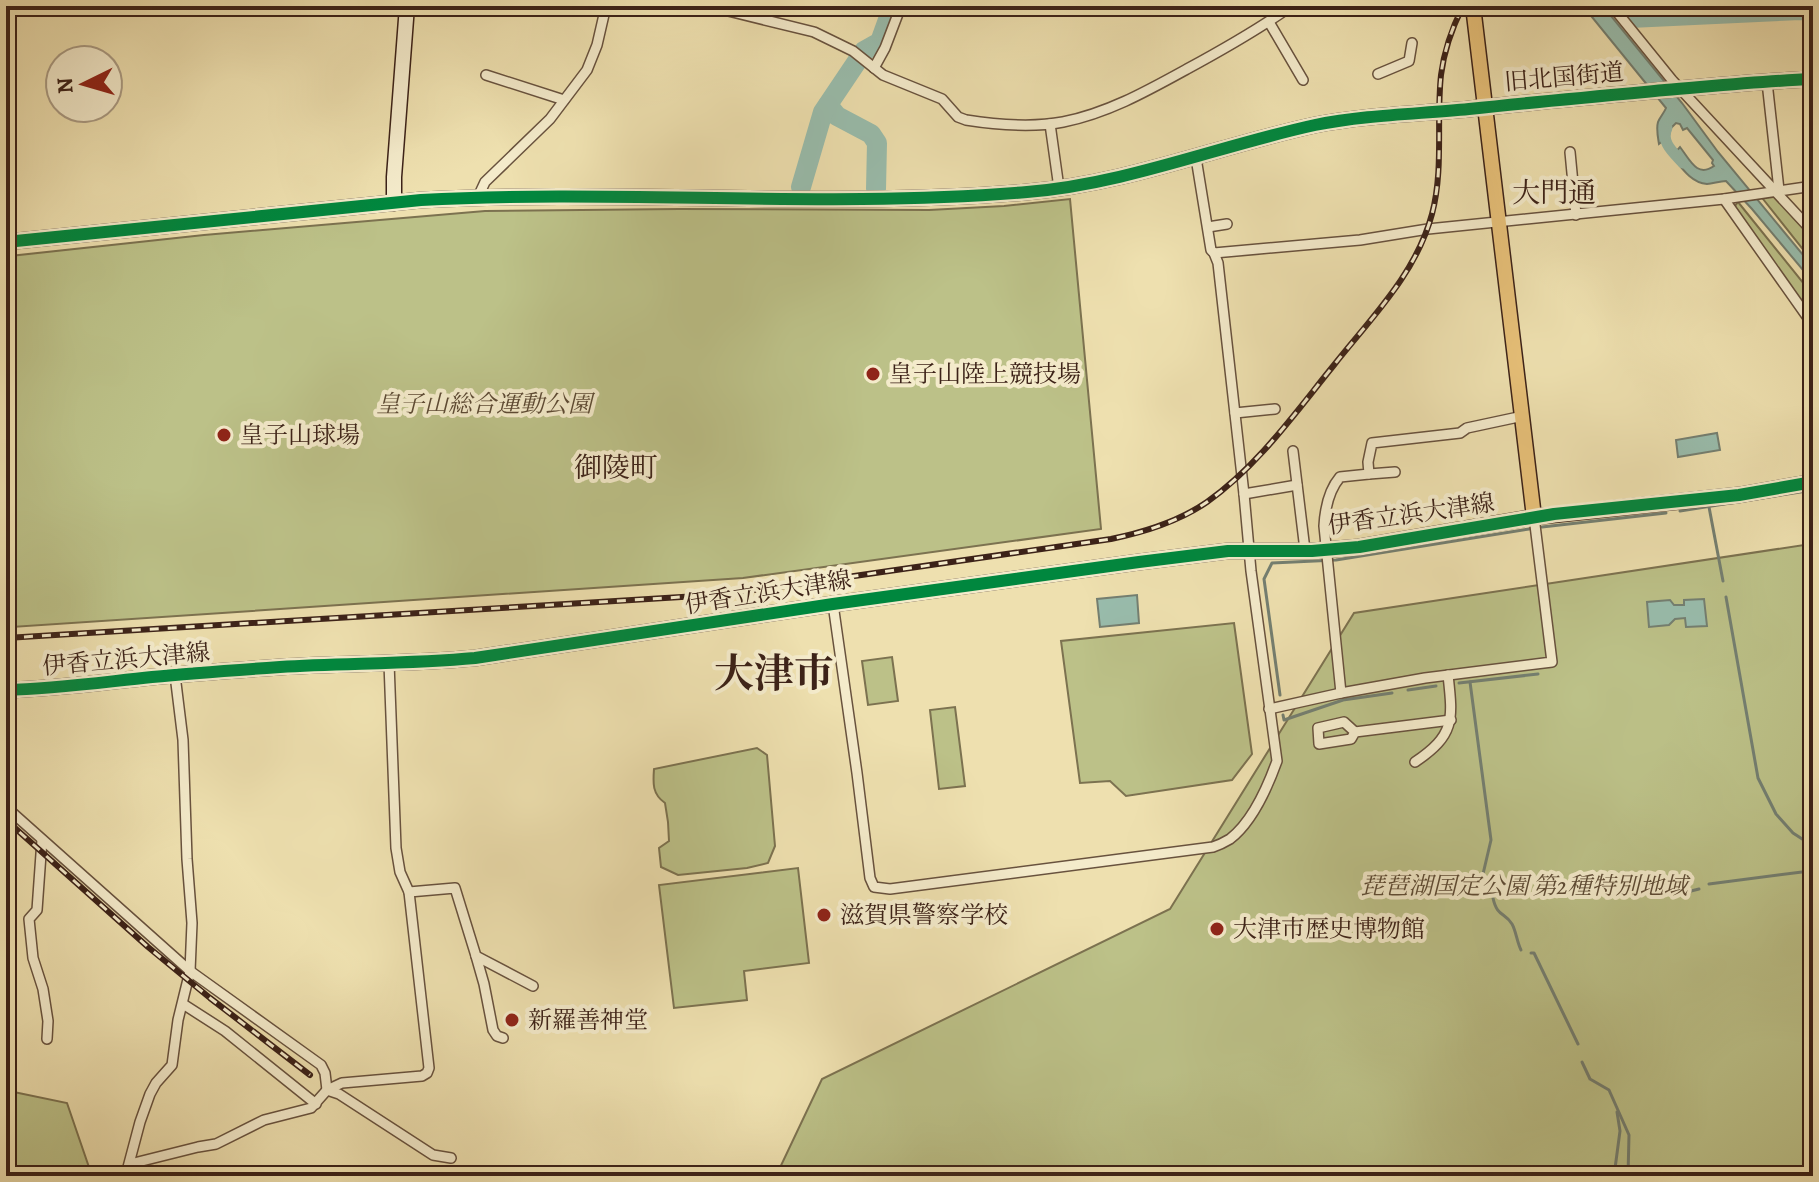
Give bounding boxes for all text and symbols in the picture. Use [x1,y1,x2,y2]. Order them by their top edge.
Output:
north arrow [44,44,124,124]
street label: 旧北国街道 [1503,56,1625,98]
text: N [49,76,81,95]
district label: 大門通 [1512,174,1596,212]
place label: 皇子山陸上競技場 [889,358,1081,390]
marker: 皇子山陸上競技場 [864,365,882,383]
park label: 皇子山総合運動公園 [376,388,596,420]
place label: 皇子山球場 [240,419,360,451]
marker: 皇子山球場 [215,426,233,444]
district label: 御陵町 [574,449,658,487]
street label: 伊香立浜大津線 [1326,486,1496,542]
street label: 伊香立浜大津線 [683,563,853,621]
street label: 伊香立浜大津線 [41,636,211,682]
district label: 大津市 [714,646,834,701]
park label: 琵琶湖国定公園 第2種特別地域 [1361,870,1691,902]
place label: 滋賀県警察学校 [840,899,1008,931]
marker: 滋賀県警察学校 [815,906,833,924]
place label: 大津市歴史博物館 [1233,913,1425,945]
marker: 大津市歴史博物館 [1208,920,1226,938]
place label: 新羅善神堂 [528,1004,648,1036]
marker: 新羅善神堂 [503,1011,521,1029]

